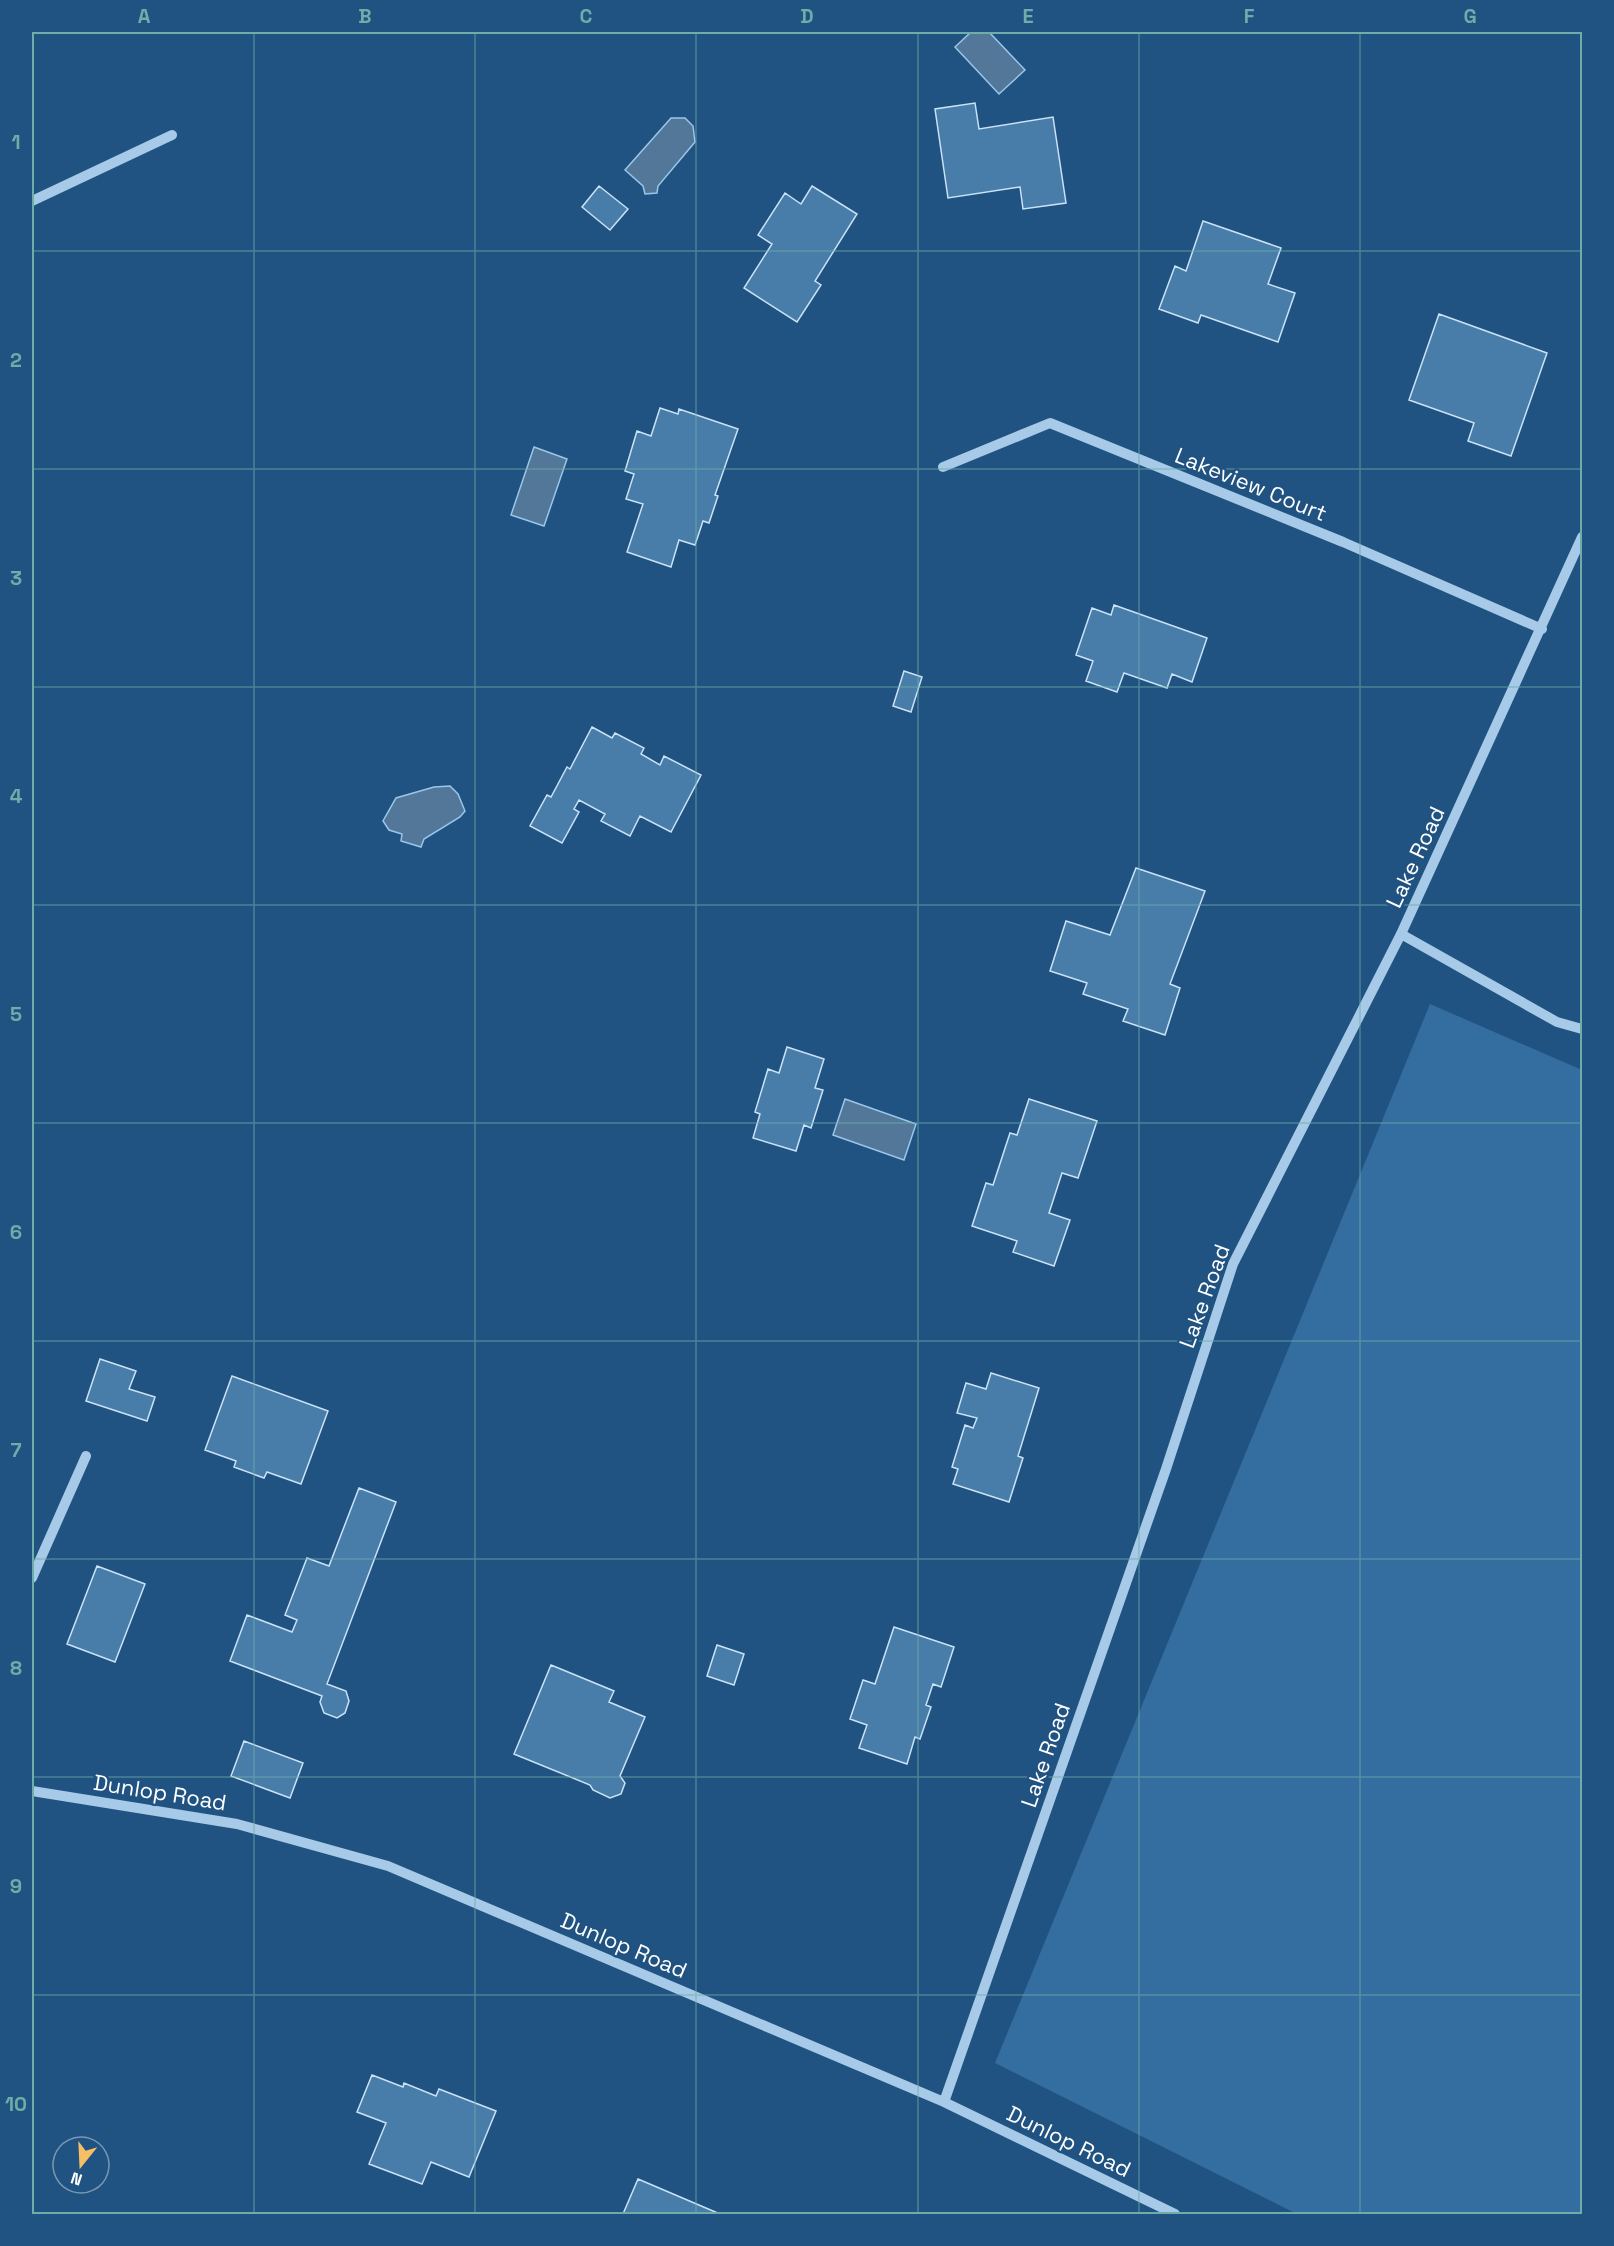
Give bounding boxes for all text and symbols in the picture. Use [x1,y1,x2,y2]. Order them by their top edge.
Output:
text: A [138,3,151,29]
text: B [358,3,372,29]
text: C [580,3,593,29]
text: D [800,3,814,29]
text: E [1022,3,1034,29]
text: F [1244,3,1255,29]
text: G [1463,3,1477,29]
text: 1 [11,129,21,155]
text: 2 [10,347,22,373]
street label: Lakeview Court [1171,441,1331,527]
text: 3 [10,565,22,591]
text: 4 [10,783,23,809]
street label: Lake Road [1379,802,1451,912]
text: 5 [10,1001,22,1027]
text: 6 [10,1219,22,1245]
street label: Lake Road [1172,1240,1236,1352]
text: 7 [10,1437,22,1463]
text: 8 [10,1655,22,1681]
street label: Lake Road [1014,1699,1076,1811]
street label: Dunlop Road [91,1768,229,1816]
text: 9 [10,1873,22,1899]
street label: Dunlop Road [557,1906,691,1984]
text: 10 [5,2091,27,2117]
street label: Dunlop Road [1002,2099,1136,2183]
north arrow [51,2135,111,2195]
text: N [68,2167,85,2190]

